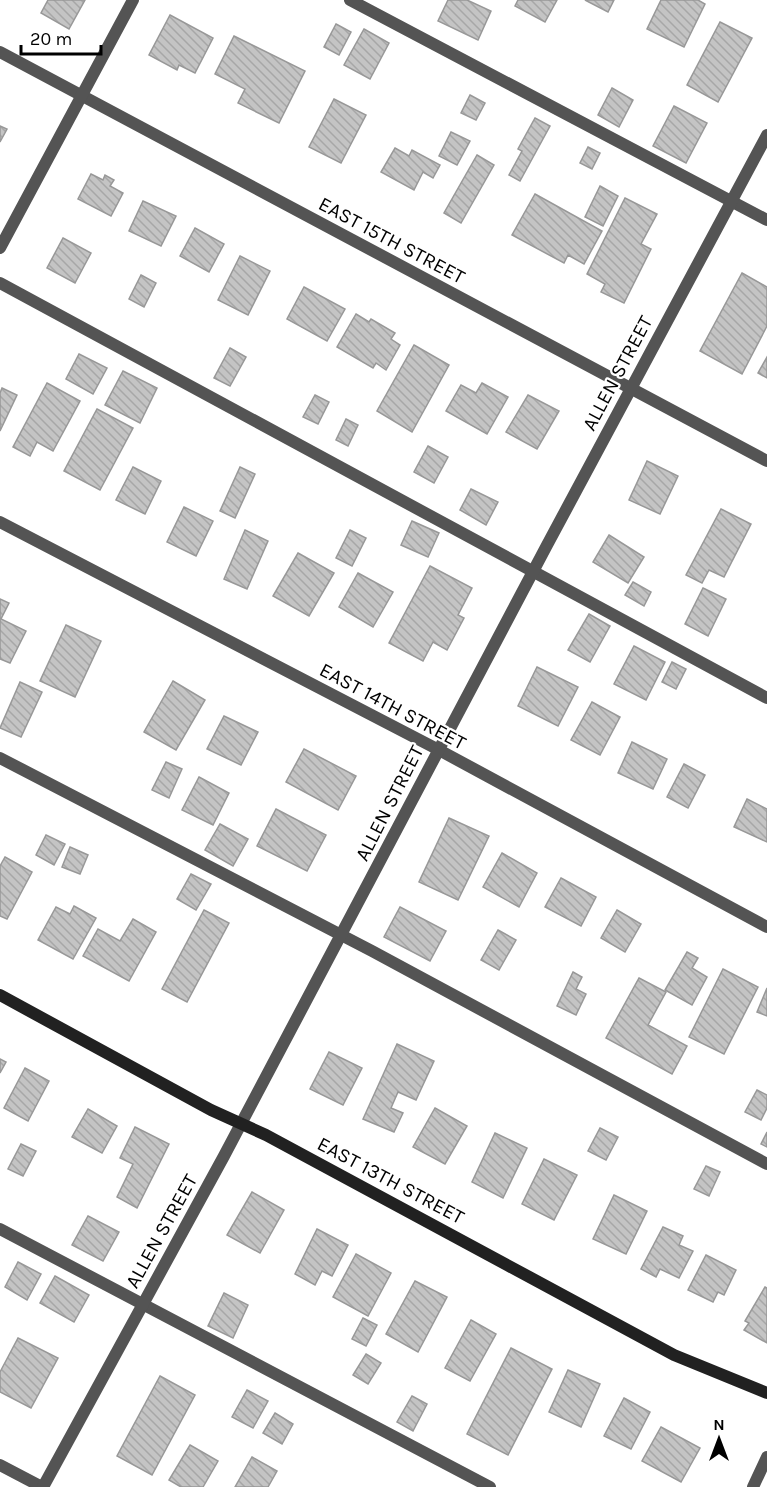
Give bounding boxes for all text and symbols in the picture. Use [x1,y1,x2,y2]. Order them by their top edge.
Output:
scale bar [21,18,100,56]
text: 20 m [30,28,72,50]
street label: EAST 15TH STREET [315,192,469,289]
street label: ALLEN STREET [578,312,657,435]
street label: EAST 14TH STREET [316,658,470,755]
street label: ALLEN STREET [350,742,428,865]
street label: EAST 13TH STREET [313,1132,468,1229]
street label: ALLEN STREET [121,1170,202,1292]
north arrow [689,1409,749,1469]
text: N [713,1415,725,1434]

